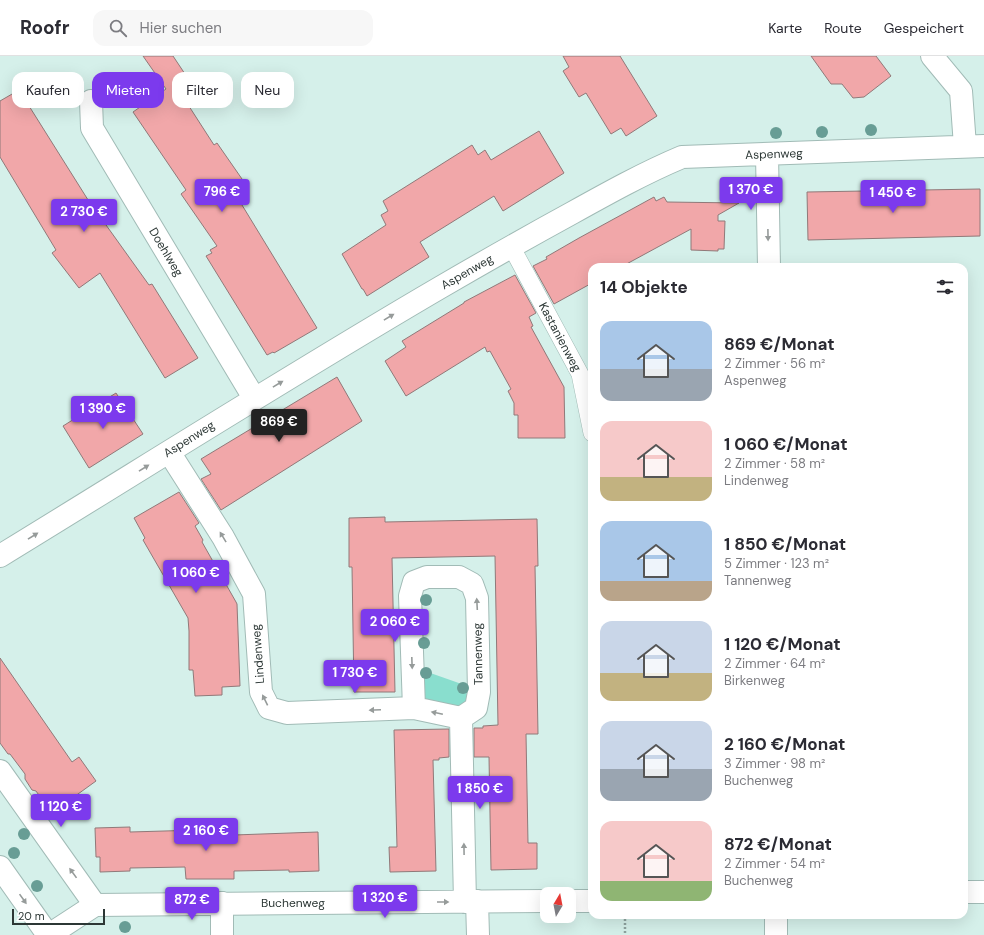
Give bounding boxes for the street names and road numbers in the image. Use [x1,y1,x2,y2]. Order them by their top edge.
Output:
street label: Aspenweg [745,145,803,163]
street label: Doehlweg [145,225,187,280]
street label: Aspenweg [438,251,496,293]
street label: Kastanienweg [535,300,585,375]
street label: Aspenweg [160,417,218,461]
street label: Tannenweg [469,622,487,685]
street label: Lindenweg [248,623,268,684]
street label: Buchenweg [261,895,325,911]

